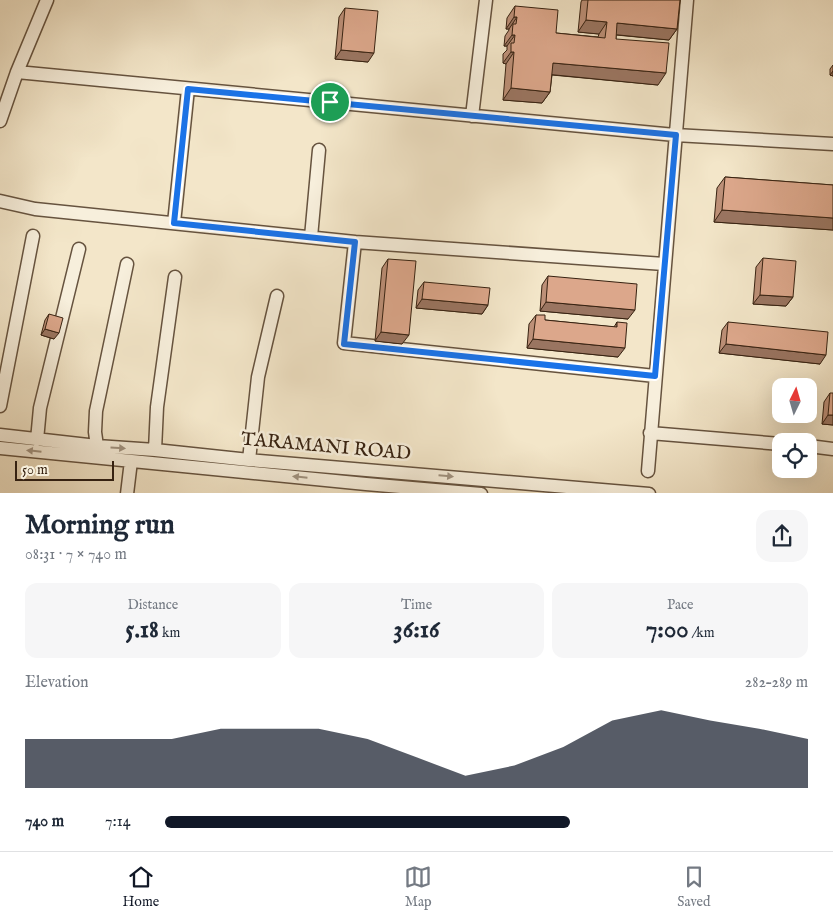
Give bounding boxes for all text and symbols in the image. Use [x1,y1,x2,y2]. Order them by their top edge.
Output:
pin [309,81,351,123]
icon: arrive [316,88,344,116]
north arrow [772,378,818,422]
map controls [772,378,817,478]
street label: TARAMANI ROAD [240,428,412,466]
button: locate [772,433,817,478]
one-way arrow [110,444,126,452]
one-way arrow [25,447,41,455]
scale bar [15,458,114,482]
text: 50 m [22,461,48,479]
one-way arrow [438,472,454,480]
one-way arrow [292,473,308,481]
text: Morning run [25,508,175,543]
button: share [756,510,808,562]
text: 08:31 · 7 × 740 m [25,545,127,565]
text: Distance [128,596,178,614]
text: Time [401,596,432,614]
text: Pace [667,596,693,614]
text: 5.18 [125,614,159,646]
text: 36:16 [393,614,440,646]
text: 7:00 [646,614,689,646]
text: km [159,624,180,642]
text: /km [689,624,715,642]
text: Elevation [25,673,88,693]
text: 282–289 m [745,673,808,693]
text: 740 m [25,812,64,832]
text: 7:14 [105,812,131,832]
tab: Home [123,863,159,911]
tab: Map [404,863,432,911]
tab: Saved [677,863,710,911]

